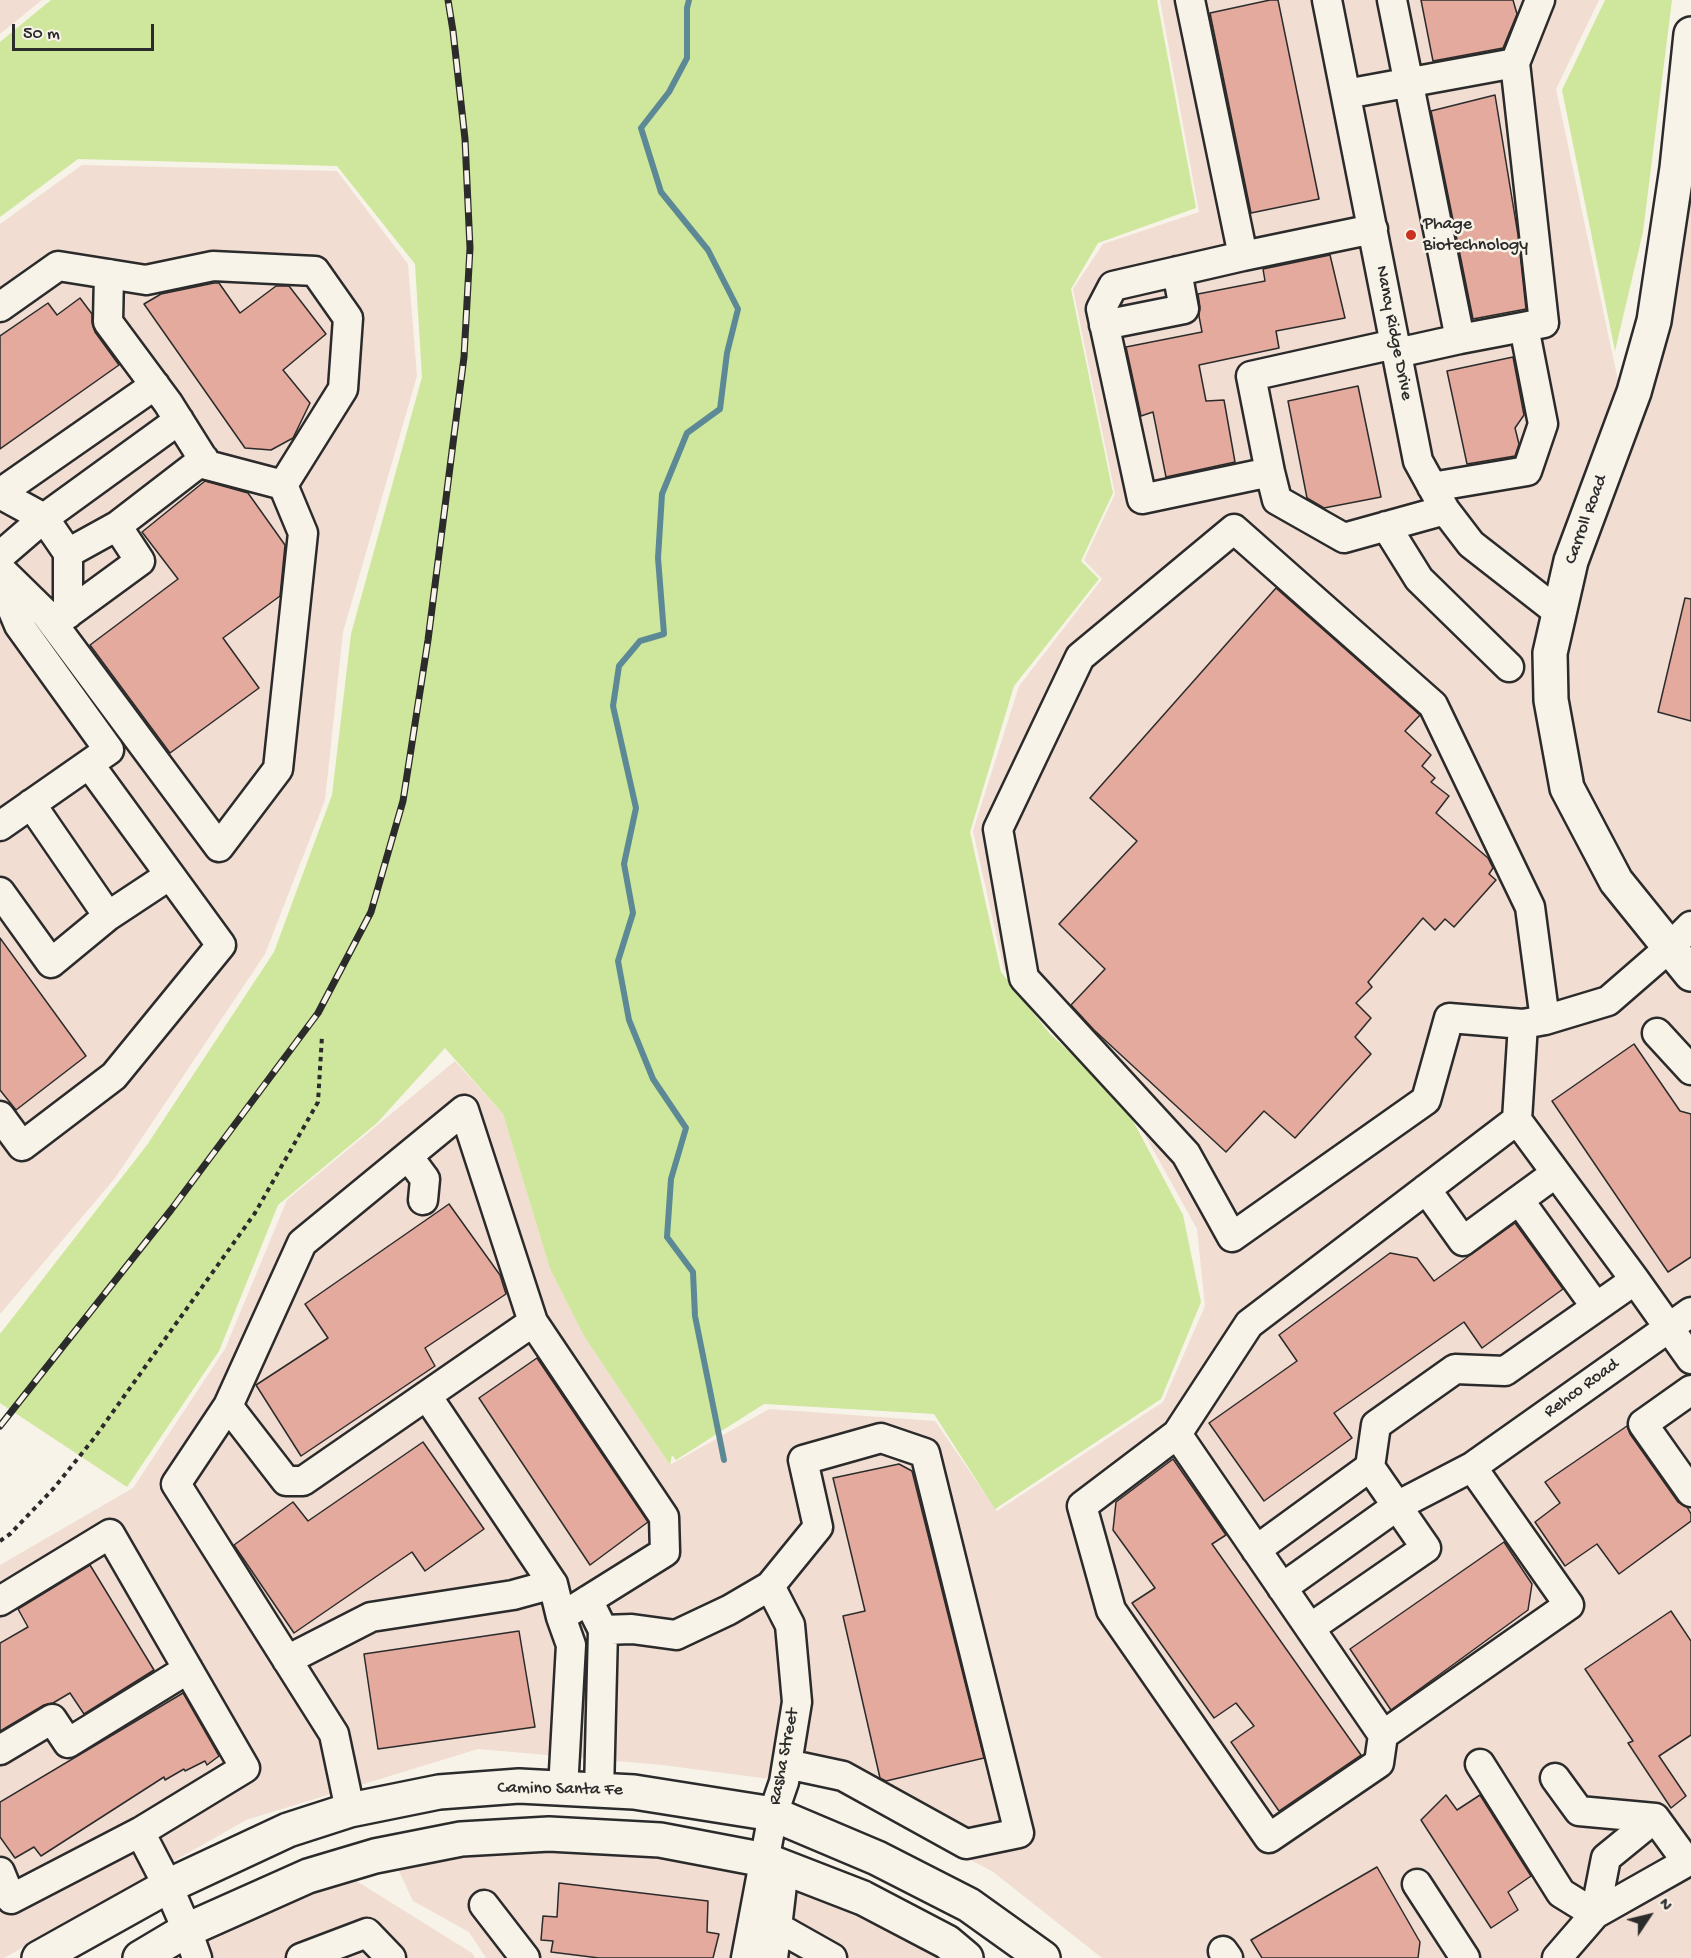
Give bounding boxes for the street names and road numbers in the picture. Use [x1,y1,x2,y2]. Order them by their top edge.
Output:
street label: Nancy Ridge Drive [1369,264,1417,402]
street label: Carroll Road [1561,472,1613,568]
street label: Rehco Road [1540,1355,1624,1423]
street label: Rasha Street [765,1707,805,1807]
street label: Camino Santa Fe [497,1778,623,1802]

